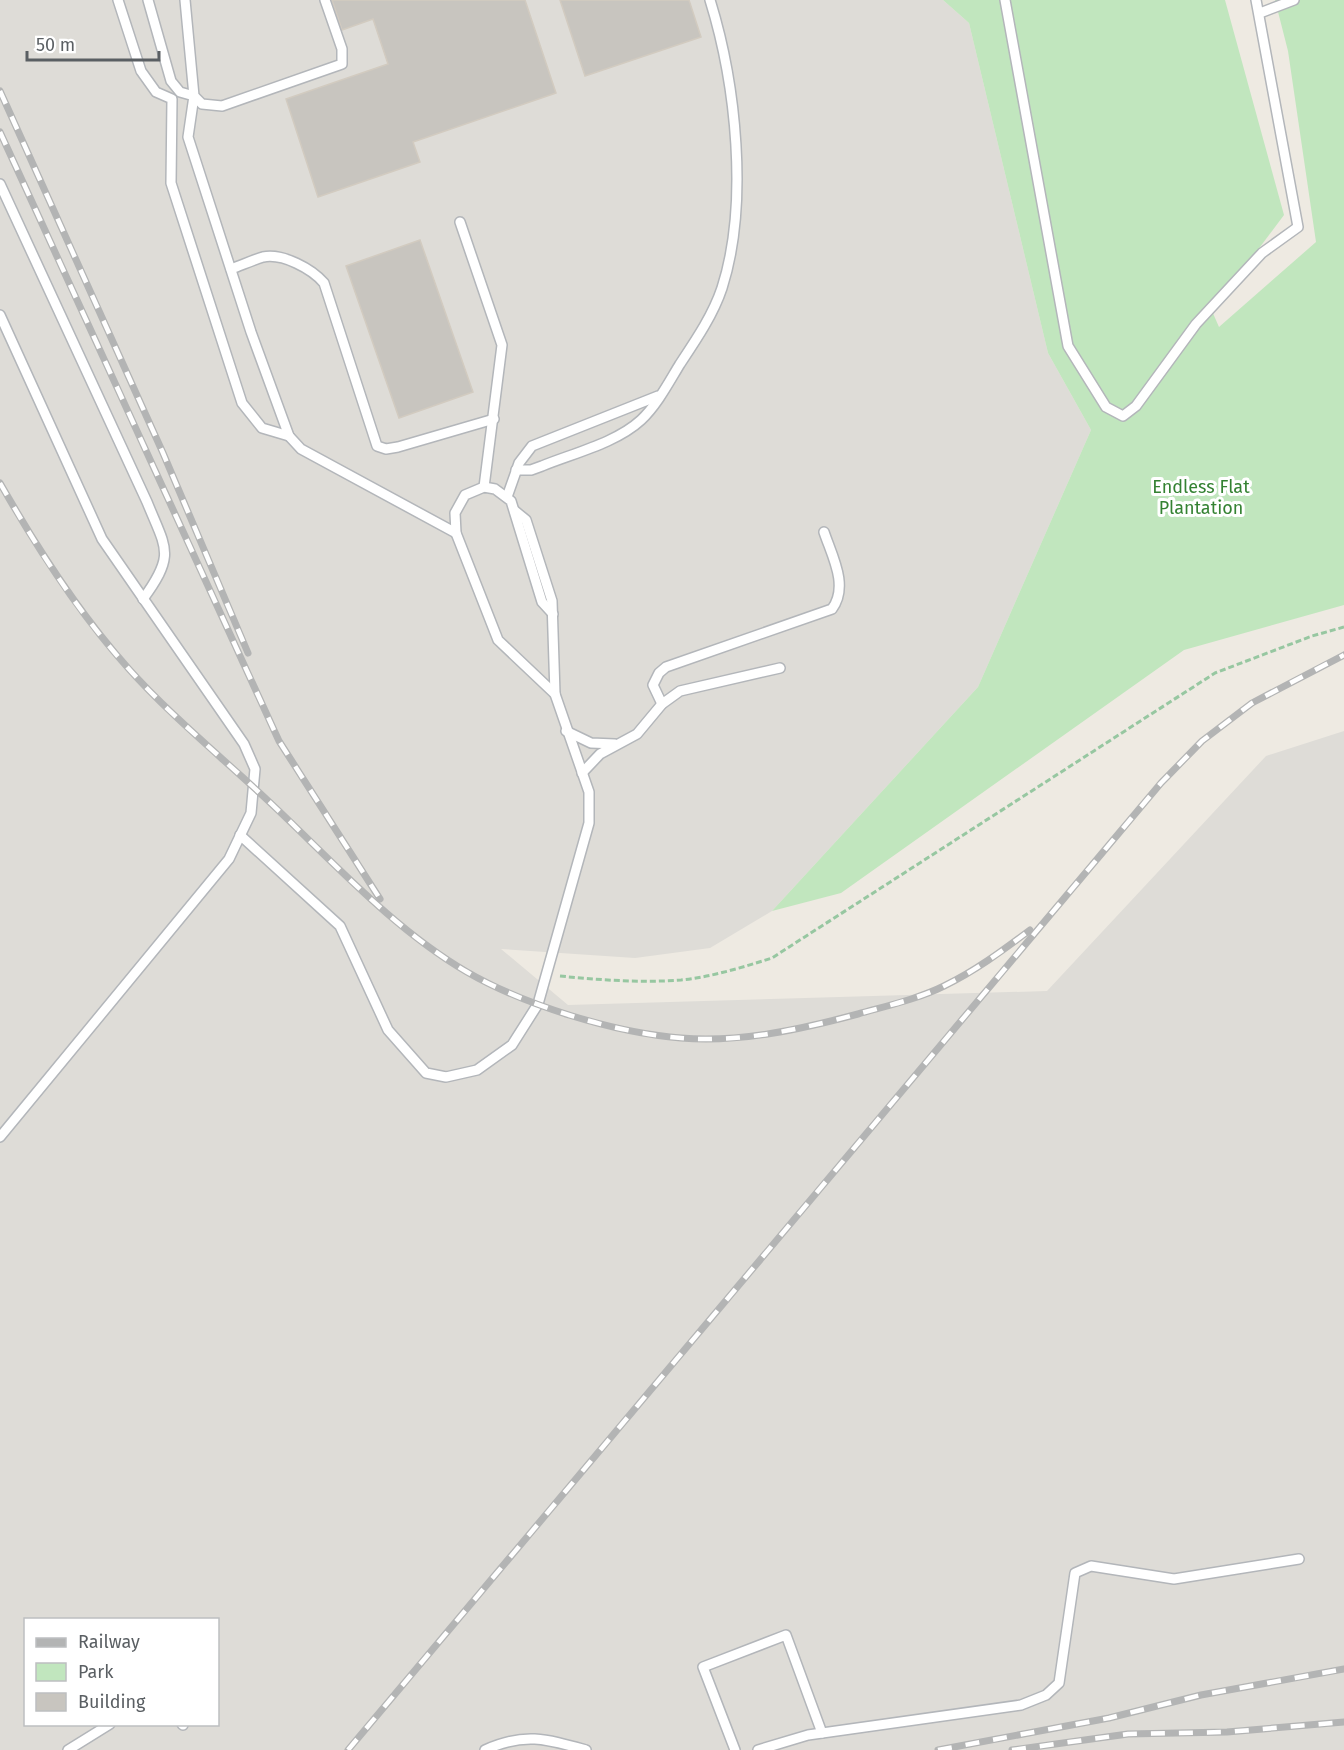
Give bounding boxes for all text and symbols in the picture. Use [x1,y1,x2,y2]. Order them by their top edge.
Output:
scale bar [27,24,159,62]
text: 50 m [36,34,75,56]
park label: Endless Flat Plantation [1152,476,1250,519]
legend [24,1618,219,1726]
text: Railway [78,1631,140,1653]
text: Park [78,1661,114,1683]
text: Building [78,1691,146,1713]

